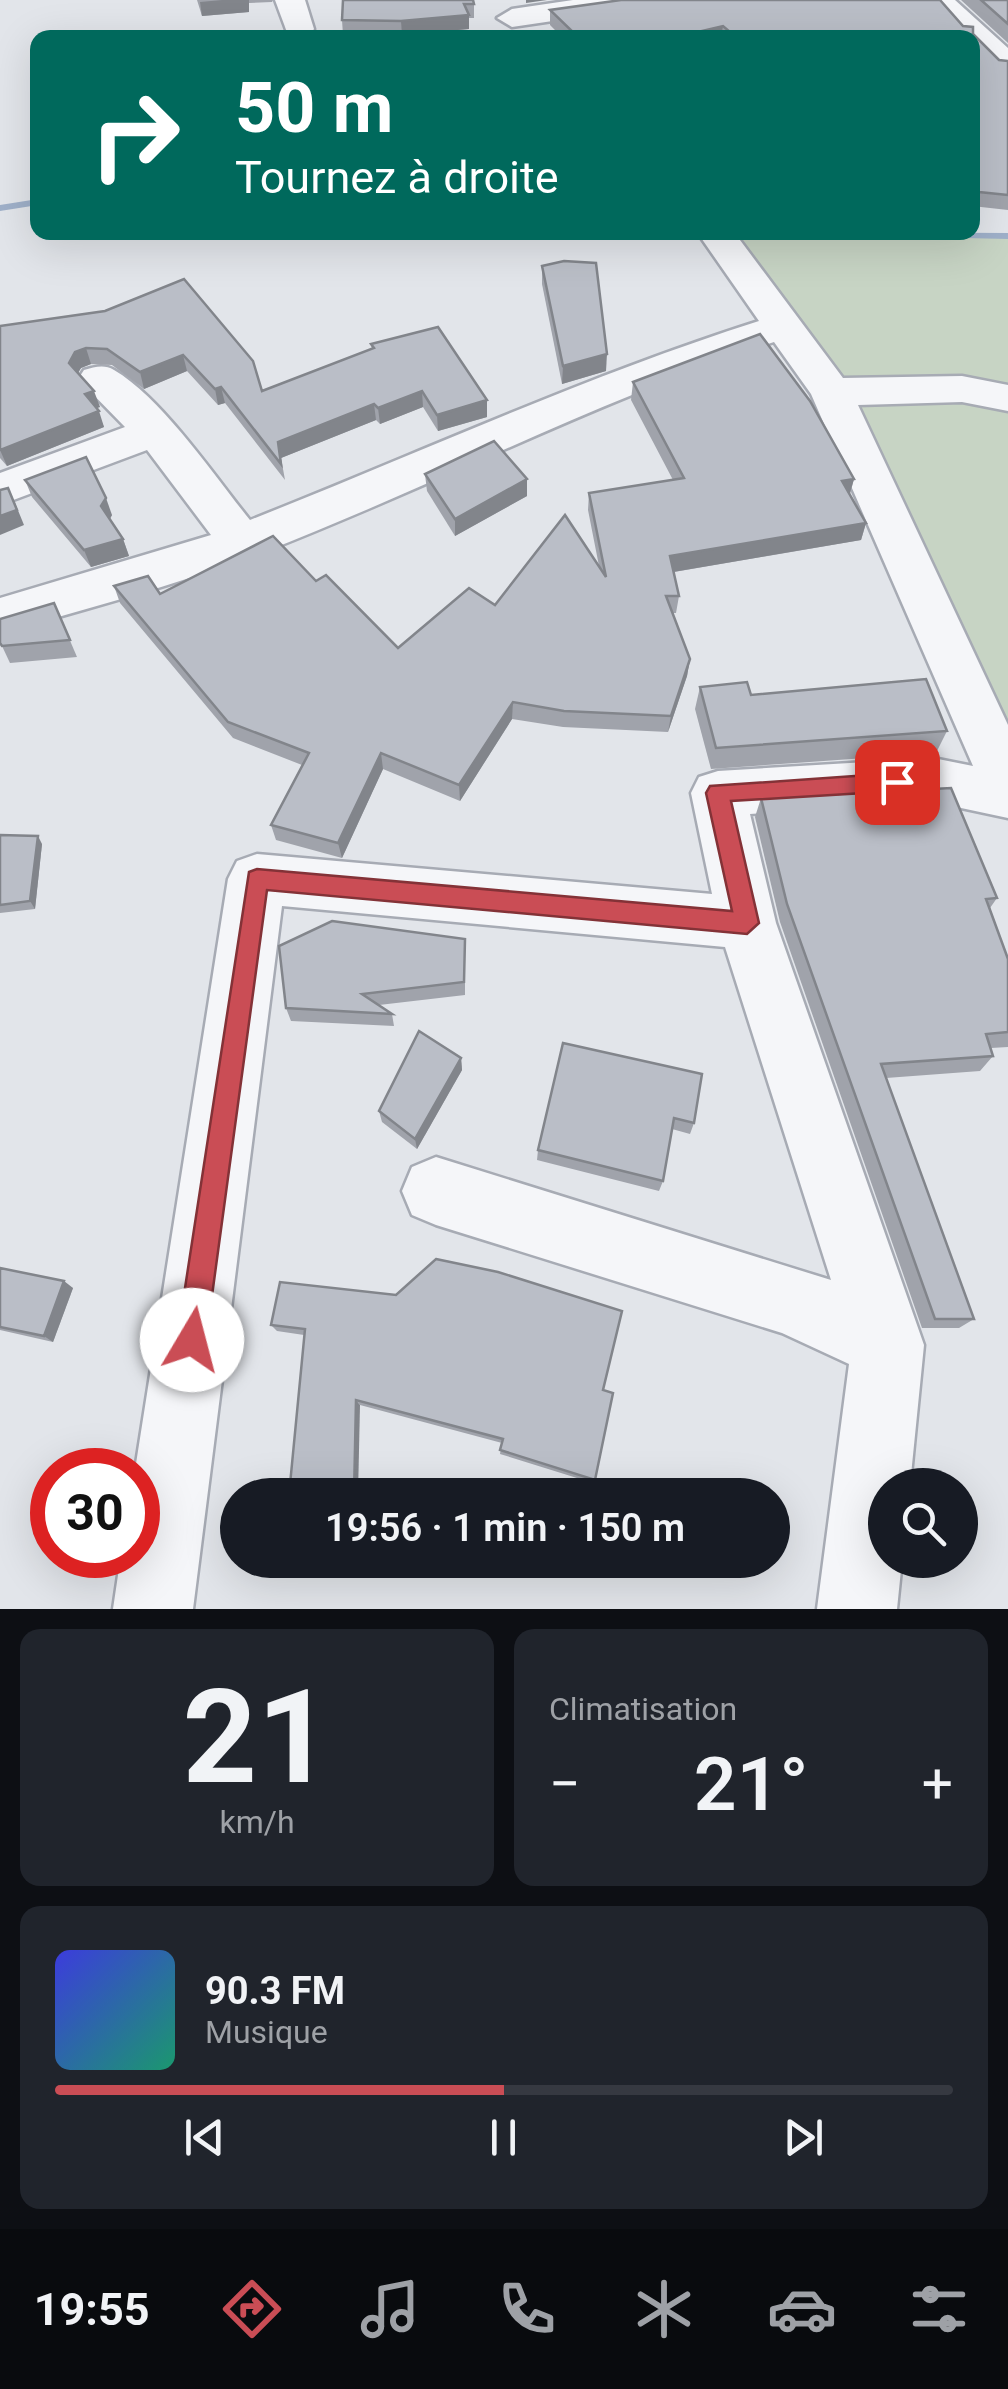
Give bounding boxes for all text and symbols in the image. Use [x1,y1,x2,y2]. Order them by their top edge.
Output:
text: 50 m [235,67,393,149]
icon: right [70,70,200,200]
text: Tournez à droite [235,151,559,204]
pin [855,740,940,825]
icon: arrive [870,755,925,810]
position arrow [140,1288,244,1392]
speed limit sign: 30 [30,1448,160,1578]
map controls [868,1468,978,1578]
button: search [868,1468,978,1578]
text: 19:56 · 1 min · 150 m [325,1506,685,1550]
text: 21 [182,1661,332,1814]
text: Climatisation [549,1690,737,1728]
text: 21° [694,1740,808,1828]
text: − [549,1752,580,1816]
text: + [922,1752,953,1816]
text: km/h [219,1803,295,1841]
text: 90.3 FM [205,1969,345,2013]
text: Musique [205,2013,328,2051]
icon: previous [177,2110,232,2165]
icon: pause [476,2110,531,2165]
icon: next [776,2110,831,2165]
icon: directions [217,2274,287,2344]
icon: music [355,2274,425,2344]
icon: phone [492,2274,562,2344]
icon: climate [629,2274,699,2344]
icon: car [767,2274,837,2344]
icon: filters [904,2274,974,2344]
text: 19:55 [34,2283,150,2336]

